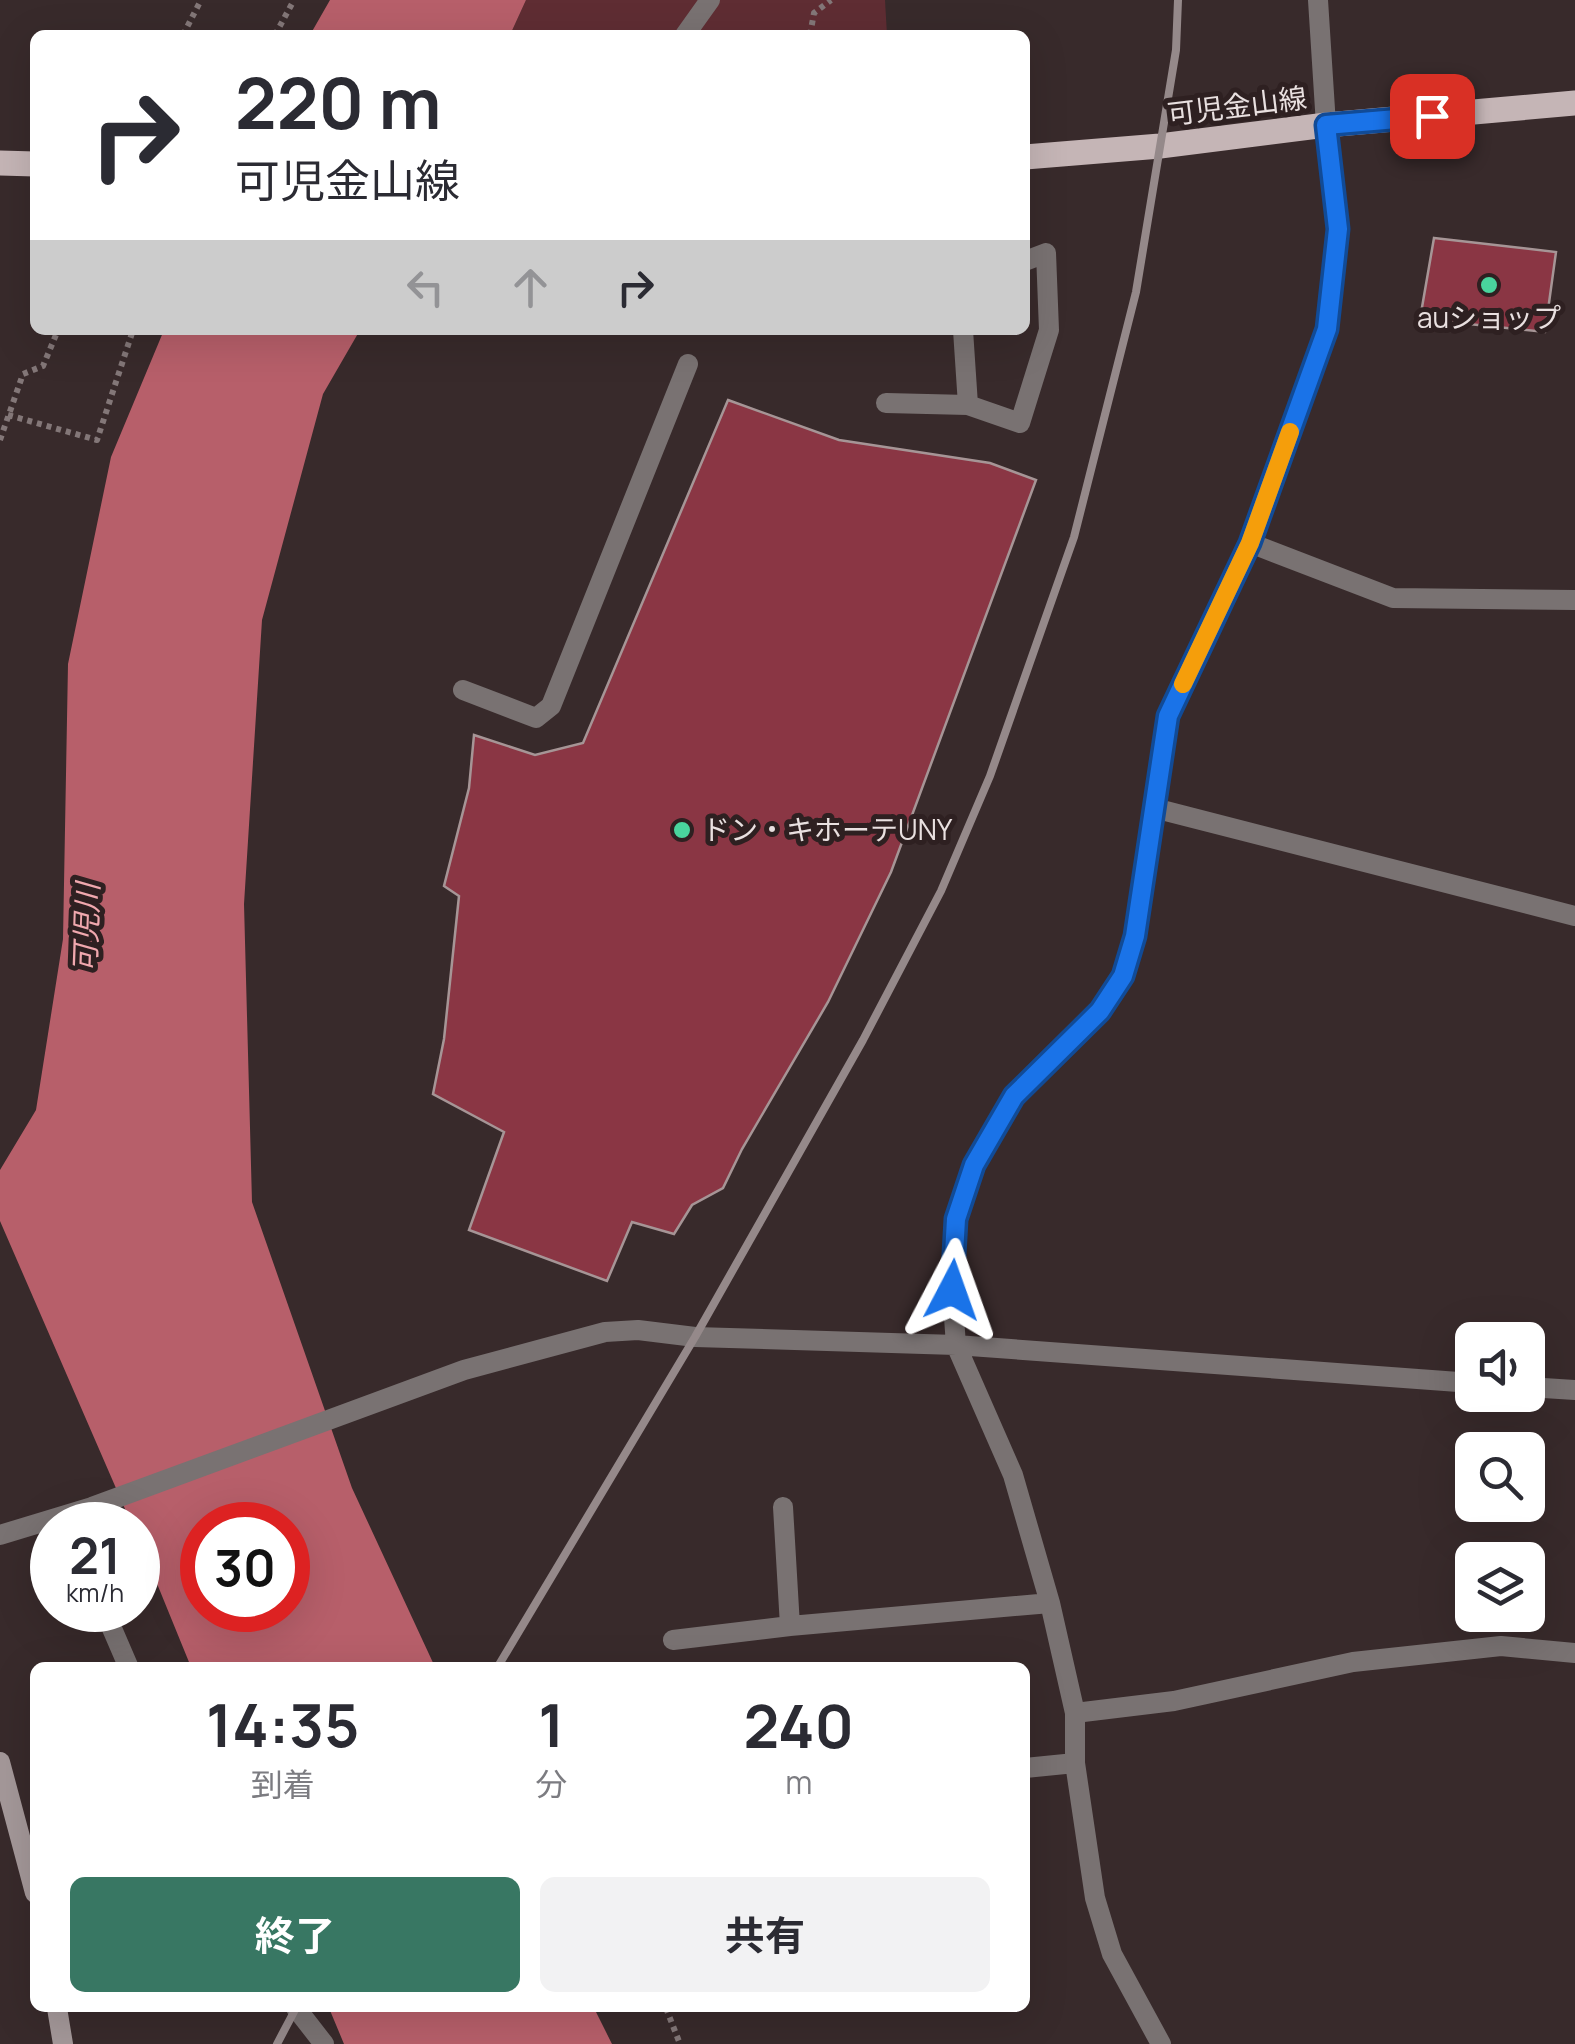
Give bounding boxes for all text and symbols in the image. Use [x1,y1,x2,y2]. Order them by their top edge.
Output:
text: 220 m [235,54,441,150]
icon: right [70,70,200,200]
pin [1390,74,1475,159]
street label: 可児金山線 [1165,78,1309,132]
icon: arrive [1405,89,1460,144]
text: 可児金山線 [235,149,460,211]
icon: left [398,260,453,315]
icon: ahead [503,260,558,315]
icon: right [608,260,663,315]
marker: auショップ [1478,274,1500,296]
place label: auショップ [1417,298,1561,336]
place label: ドン・キホーテUNY [702,810,953,848]
marker: ドン・キホーテUNY [671,819,693,841]
water label: 可児川 [63,879,108,974]
position arrow [900,1238,1004,1342]
map controls [1455,1322,1545,1632]
button: sound [1455,1322,1545,1412]
button: search [1455,1432,1545,1522]
speed limit sign: 30 [180,1502,310,1632]
text: 21 [69,1521,121,1589]
button: layers [1455,1542,1545,1632]
text: km/h [66,1575,124,1610]
text: 14:35 [206,1683,359,1765]
text: 1 [538,1683,565,1765]
text: 240 [743,1684,854,1766]
text: m [785,1760,812,1804]
text: 到着 [251,1762,315,1806]
text: 分 [535,1762,567,1806]
button: 終了 [70,1877,520,1992]
button: 共有 [540,1877,990,1992]

